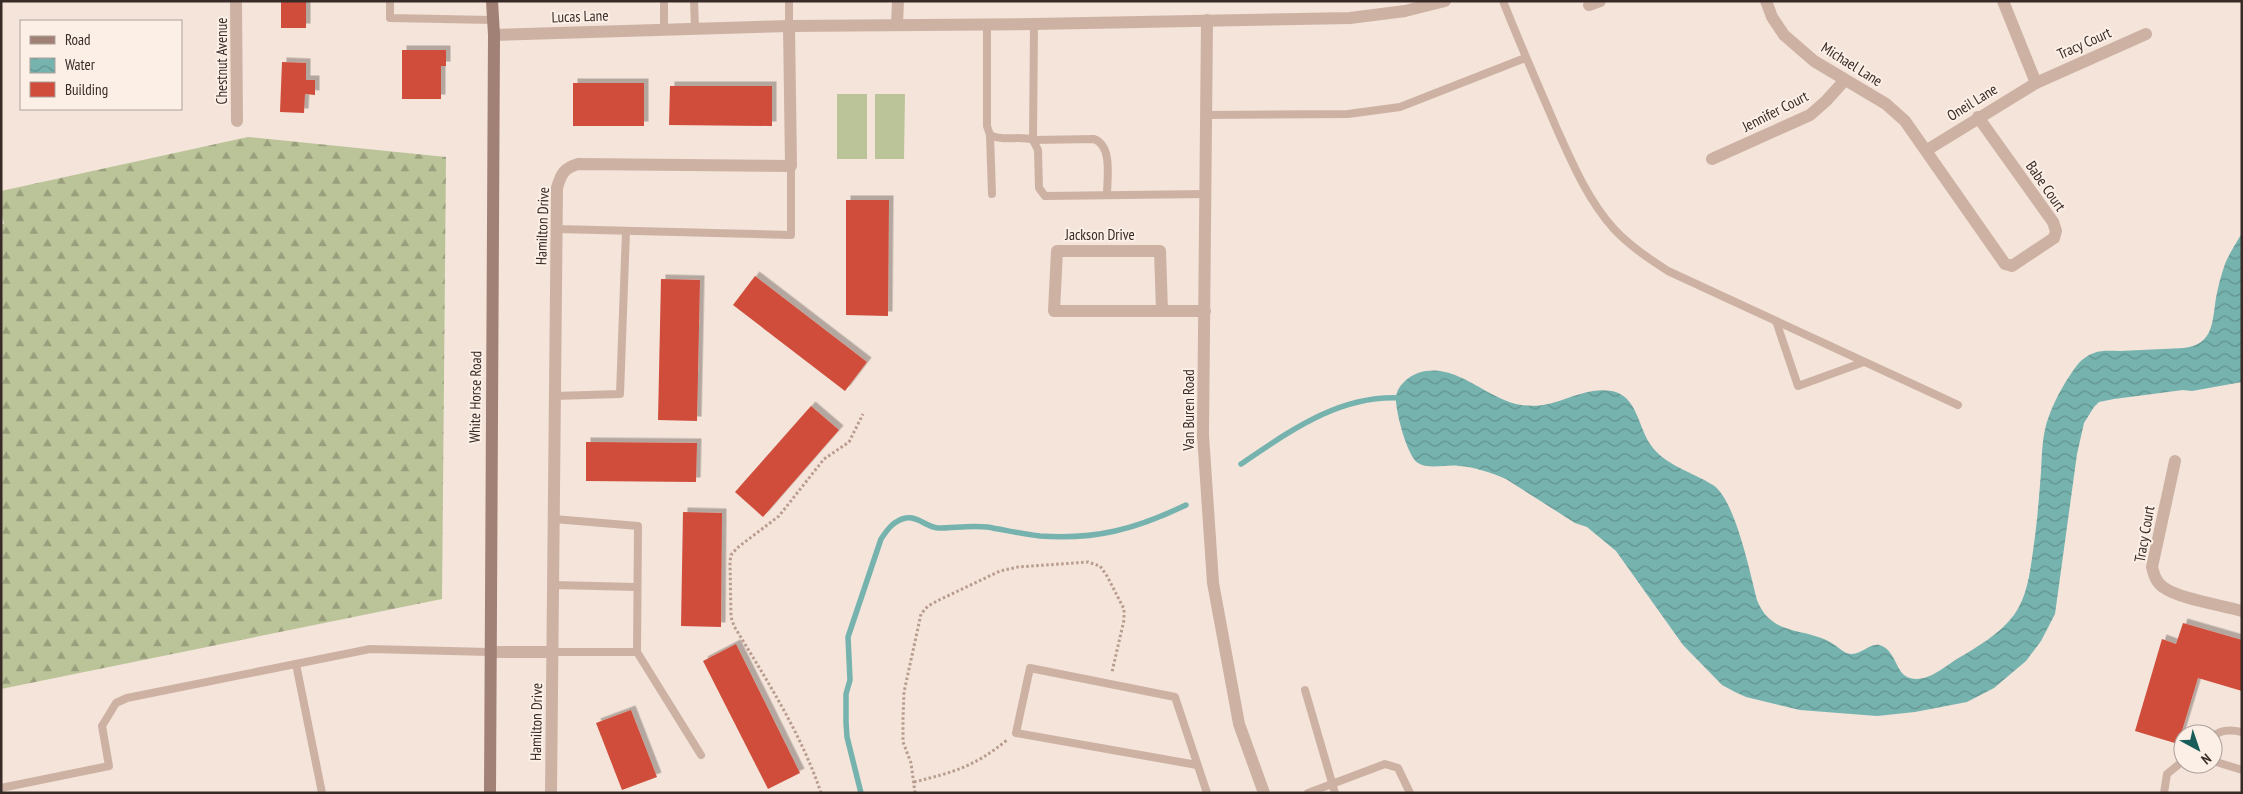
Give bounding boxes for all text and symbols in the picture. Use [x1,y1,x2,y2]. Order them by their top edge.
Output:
street label: Lucas Lane [551,6,609,26]
street label: Chestnut Avenue [212,18,231,104]
legend [20,20,182,110]
street label: Tracy Court [2054,23,2114,63]
text: Road [65,30,91,49]
street label: Michael Lane [1818,38,1886,90]
text: Water [65,55,96,74]
street label: Oneil Lane [1943,79,2001,125]
text: Building [65,80,108,99]
street label: Jennifer Court [1738,86,1811,136]
street label: Babe Court [2022,157,2070,215]
street label: Hamilton Drive [531,187,553,265]
street label: Jackson Drive [1064,225,1135,244]
street label: White Horse Road [465,351,485,443]
street label: Van Buren Road [1179,369,1198,452]
street label: Tracy Court [2130,504,2158,564]
street label: Hamilton Drive [526,683,546,761]
north arrow [2173,724,2223,774]
text: N [2198,750,2215,768]

